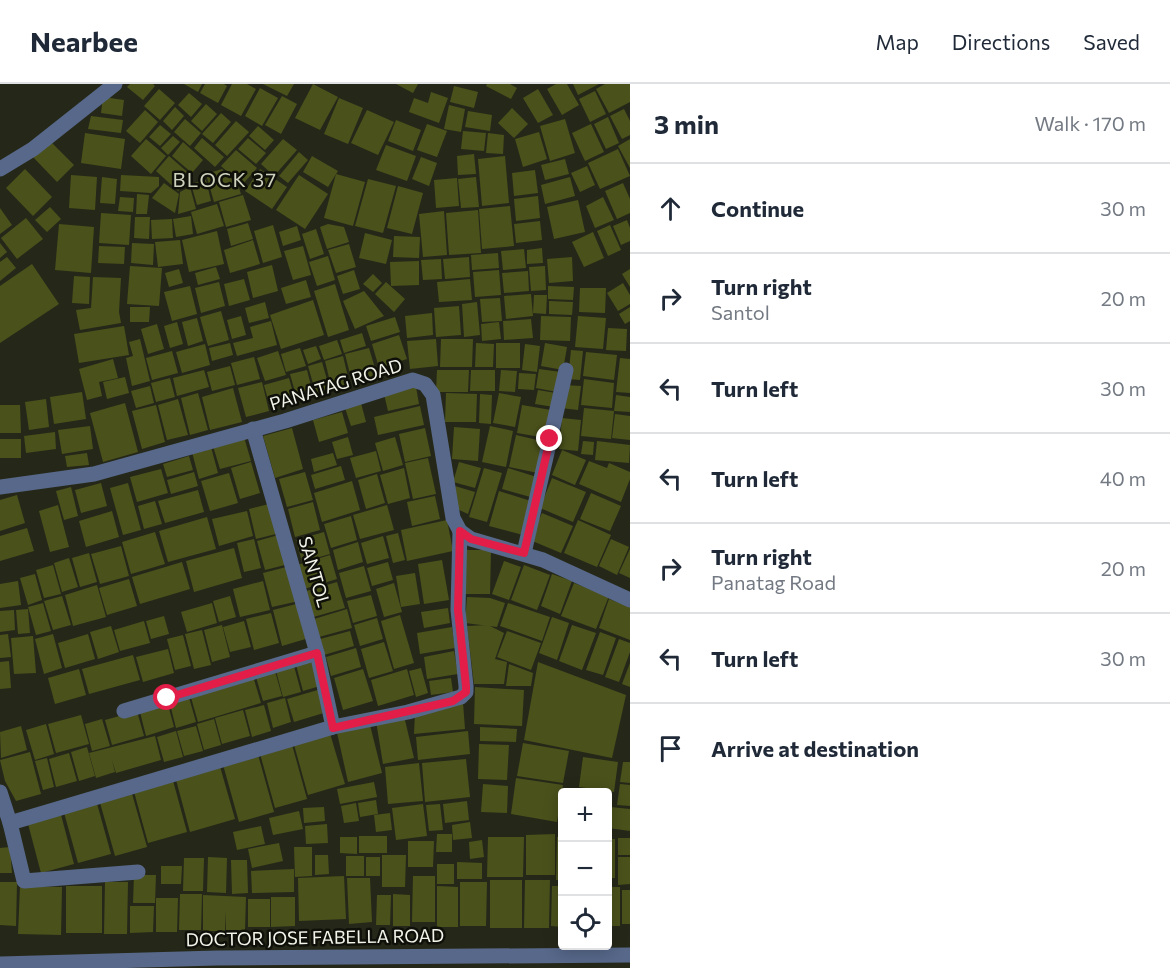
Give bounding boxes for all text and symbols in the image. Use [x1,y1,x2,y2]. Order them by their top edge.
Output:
text: Nearbee [30,24,138,58]
text: Map [876,29,919,54]
text: Directions [952,29,1050,54]
text: Saved [1083,29,1140,54]
text: 3 min [654,108,719,139]
text: Walk · 170 m [1035,111,1146,135]
district label: BLOCK 37 [172,167,278,191]
icon: ahead [654,192,687,225]
text: Continue [711,195,804,222]
text: 30 m [1100,196,1146,220]
text: Turn right [711,273,812,300]
icon: right [654,282,687,315]
text: 20 m [1101,286,1146,310]
text: Santol [711,300,770,324]
street label: PANATAG ROAD [267,353,405,415]
icon: left [654,372,687,405]
text: Turn left [711,375,798,402]
text: 30 m [1100,376,1146,400]
route end [536,425,562,451]
icon: left [654,462,687,495]
text: Turn left [711,465,798,492]
text: 40 m [1100,466,1146,490]
street label: SANTOL [294,534,336,610]
text: Turn right [711,543,812,570]
icon: right [654,552,687,585]
text: 20 m [1101,556,1146,580]
text: Panatag Road [711,570,836,594]
icon: left [654,642,687,675]
text: Turn left [711,645,798,672]
text: 30 m [1100,646,1146,670]
route start [153,684,179,710]
icon: arrive [654,732,687,765]
text: Arrive at destination [711,735,919,762]
map controls [558,788,612,950]
button: + [558,788,612,842]
button: − [558,842,612,896]
button: locate [558,896,612,950]
street label: DOCTOR JOSE FABELLA ROAD [186,924,444,950]

